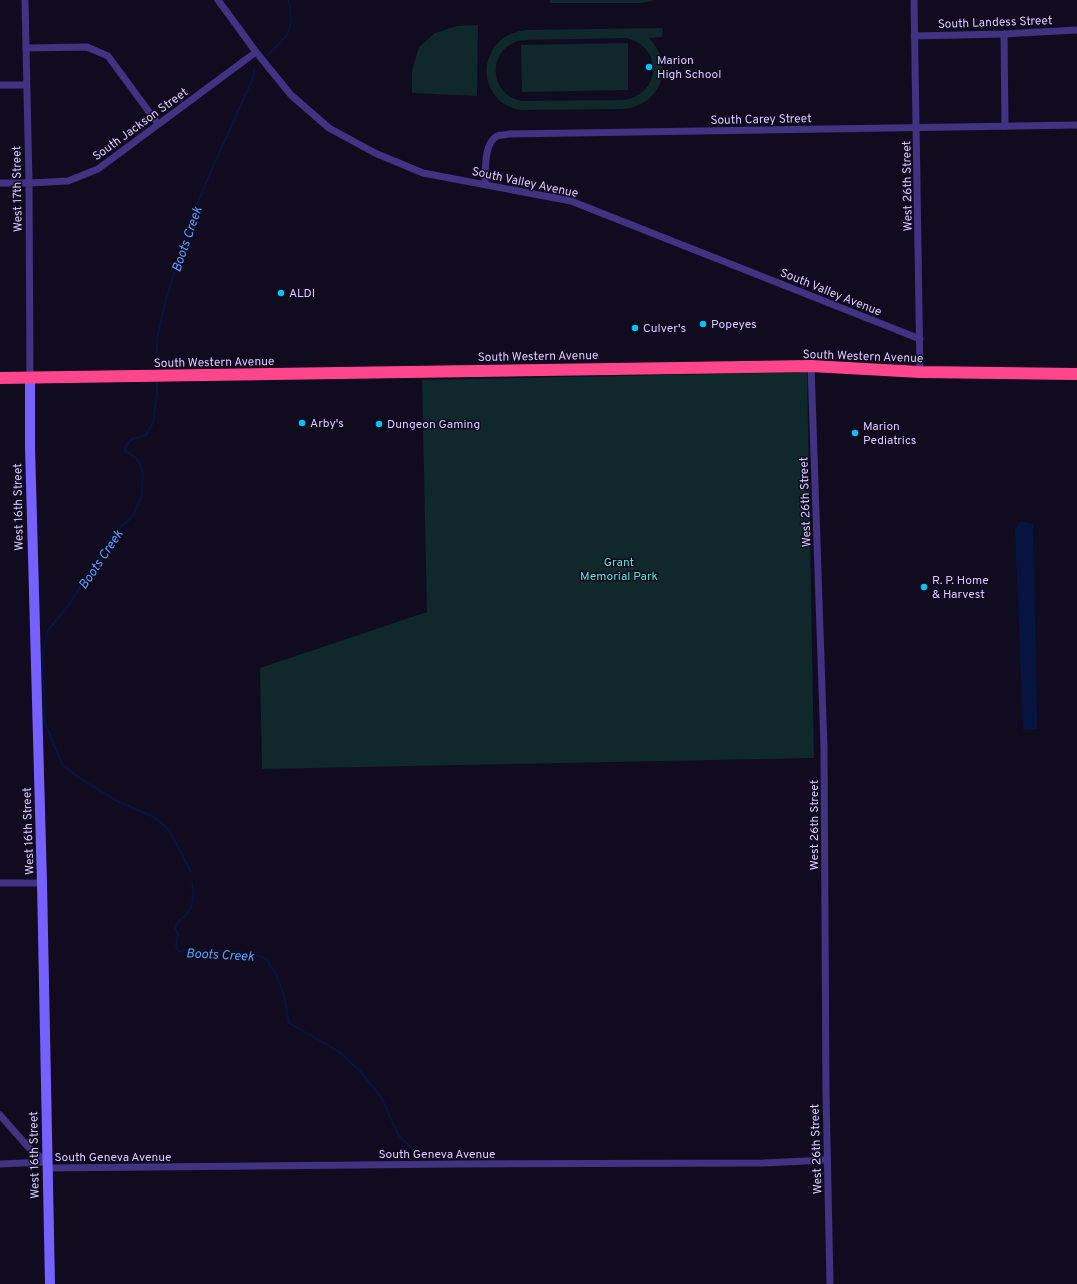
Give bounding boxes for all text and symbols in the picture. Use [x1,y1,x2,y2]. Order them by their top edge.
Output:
street label: South Landess Street [937,13,1053,33]
place label: Marion High School [657,53,721,83]
marker: Marion High School [644,62,654,72]
street label: South Jackson Street [90,85,191,165]
street label: South Carey Street [710,111,812,129]
street label: West 26th Street [899,141,917,231]
street label: West 17th Street [9,146,27,232]
street label: South Valley Avenue [470,164,579,202]
water label: Boots Creek [169,204,207,274]
street label: South Valley Avenue [777,265,884,321]
place label: ALDI [289,286,315,302]
marker: ALDI [276,288,286,298]
place label: Popeyes [711,317,757,333]
marker: Popeyes [698,319,708,329]
place label: Culver's [643,321,686,337]
marker: Culver's [630,323,640,333]
street label: South Western Avenue [802,347,923,367]
street label: South Western Avenue [478,348,598,366]
street label: South Western Avenue [154,354,274,372]
place label: Arby's [310,416,344,432]
place label: Dungeon Gaming [387,417,480,433]
marker: Arby's [297,418,307,428]
marker: Dungeon Gaming [374,419,384,429]
place label: Marion Pediatrics [863,419,916,449]
marker: Marion Pediatrics [850,428,860,438]
street label: West 26th Street [796,456,816,547]
street label: West 16th Street [10,463,28,551]
water label: Boots Creek [76,527,128,593]
park label: Grant Memorial Park [580,555,658,585]
place label: R. P. Home & Harvest [932,573,989,603]
marker: R. P. Home & Harvest [919,582,929,592]
street label: West 26th Street [807,780,823,870]
street label: West 16th Street [19,787,39,875]
water label: Boots Creek [185,946,255,966]
street label: West 26th Street [807,1103,827,1194]
street label: West 16th Street [26,1111,44,1199]
street label: South Geneva Avenue [379,1147,495,1163]
street label: South Geneva Avenue [55,1150,171,1166]

